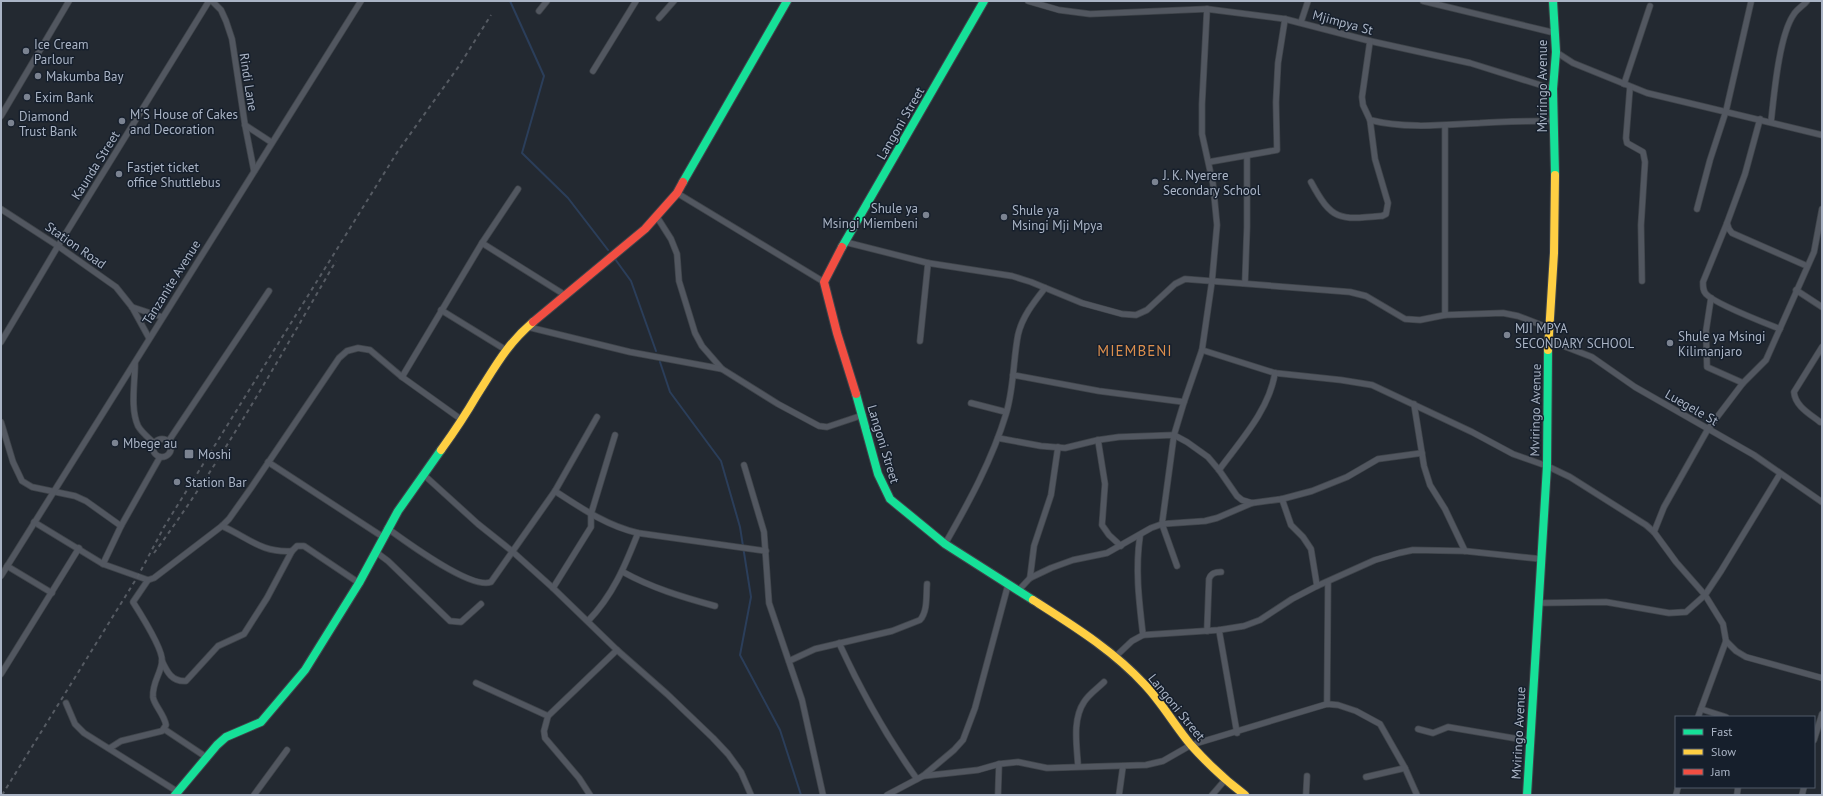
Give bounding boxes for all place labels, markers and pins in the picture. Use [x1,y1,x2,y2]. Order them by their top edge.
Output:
place label: Ice Cream Parlour [34,36,89,68]
marker: Ice Cream Parlour [21,46,31,56]
place label: Makumba Bay [46,68,124,85]
marker: Makumba Bay [33,71,43,81]
place label: Exim Bank [35,89,94,106]
marker: Exim Bank [22,92,32,102]
place label: M'S House of Cakes and Decoration [130,106,238,138]
place label: Diamond Trust Bank [19,108,78,140]
marker: M'S House of Cakes and Decoration [117,116,127,126]
marker: Diamond Trust Bank [6,118,16,128]
place label: Fastjet ticket office Shuttlebus [127,159,220,191]
place label: J. K. Nyerere Secondary School [1162,167,1261,199]
marker: Fastjet ticket office Shuttlebus [114,169,124,179]
marker: J. K. Nyerere Secondary School [1150,177,1160,187]
place label: Shule ya Msingi Miembeni [823,200,918,232]
place label: Shule ya Msingi Mji Mpya [1012,202,1103,234]
marker: Shule ya Msingi Miembeni [921,210,931,220]
marker: Shule ya Msingi Mji Mpya [999,212,1009,222]
place label: MJI MPYA SECONDARY SCHOOL [1515,320,1635,352]
place label: Shule ya Msingi Kilimanjaro [1678,328,1766,360]
marker: MJI MPYA SECONDARY SCHOOL [1502,330,1512,340]
marker: Shule ya Msingi Kilimanjaro [1665,338,1675,348]
place label: Mbege au [123,435,177,452]
marker: Mbege au [110,438,120,448]
place label: Moshi [198,446,231,463]
marker: Moshi [183,448,195,460]
place label: Station Bar [185,474,247,491]
marker: Station Bar [172,477,182,487]

